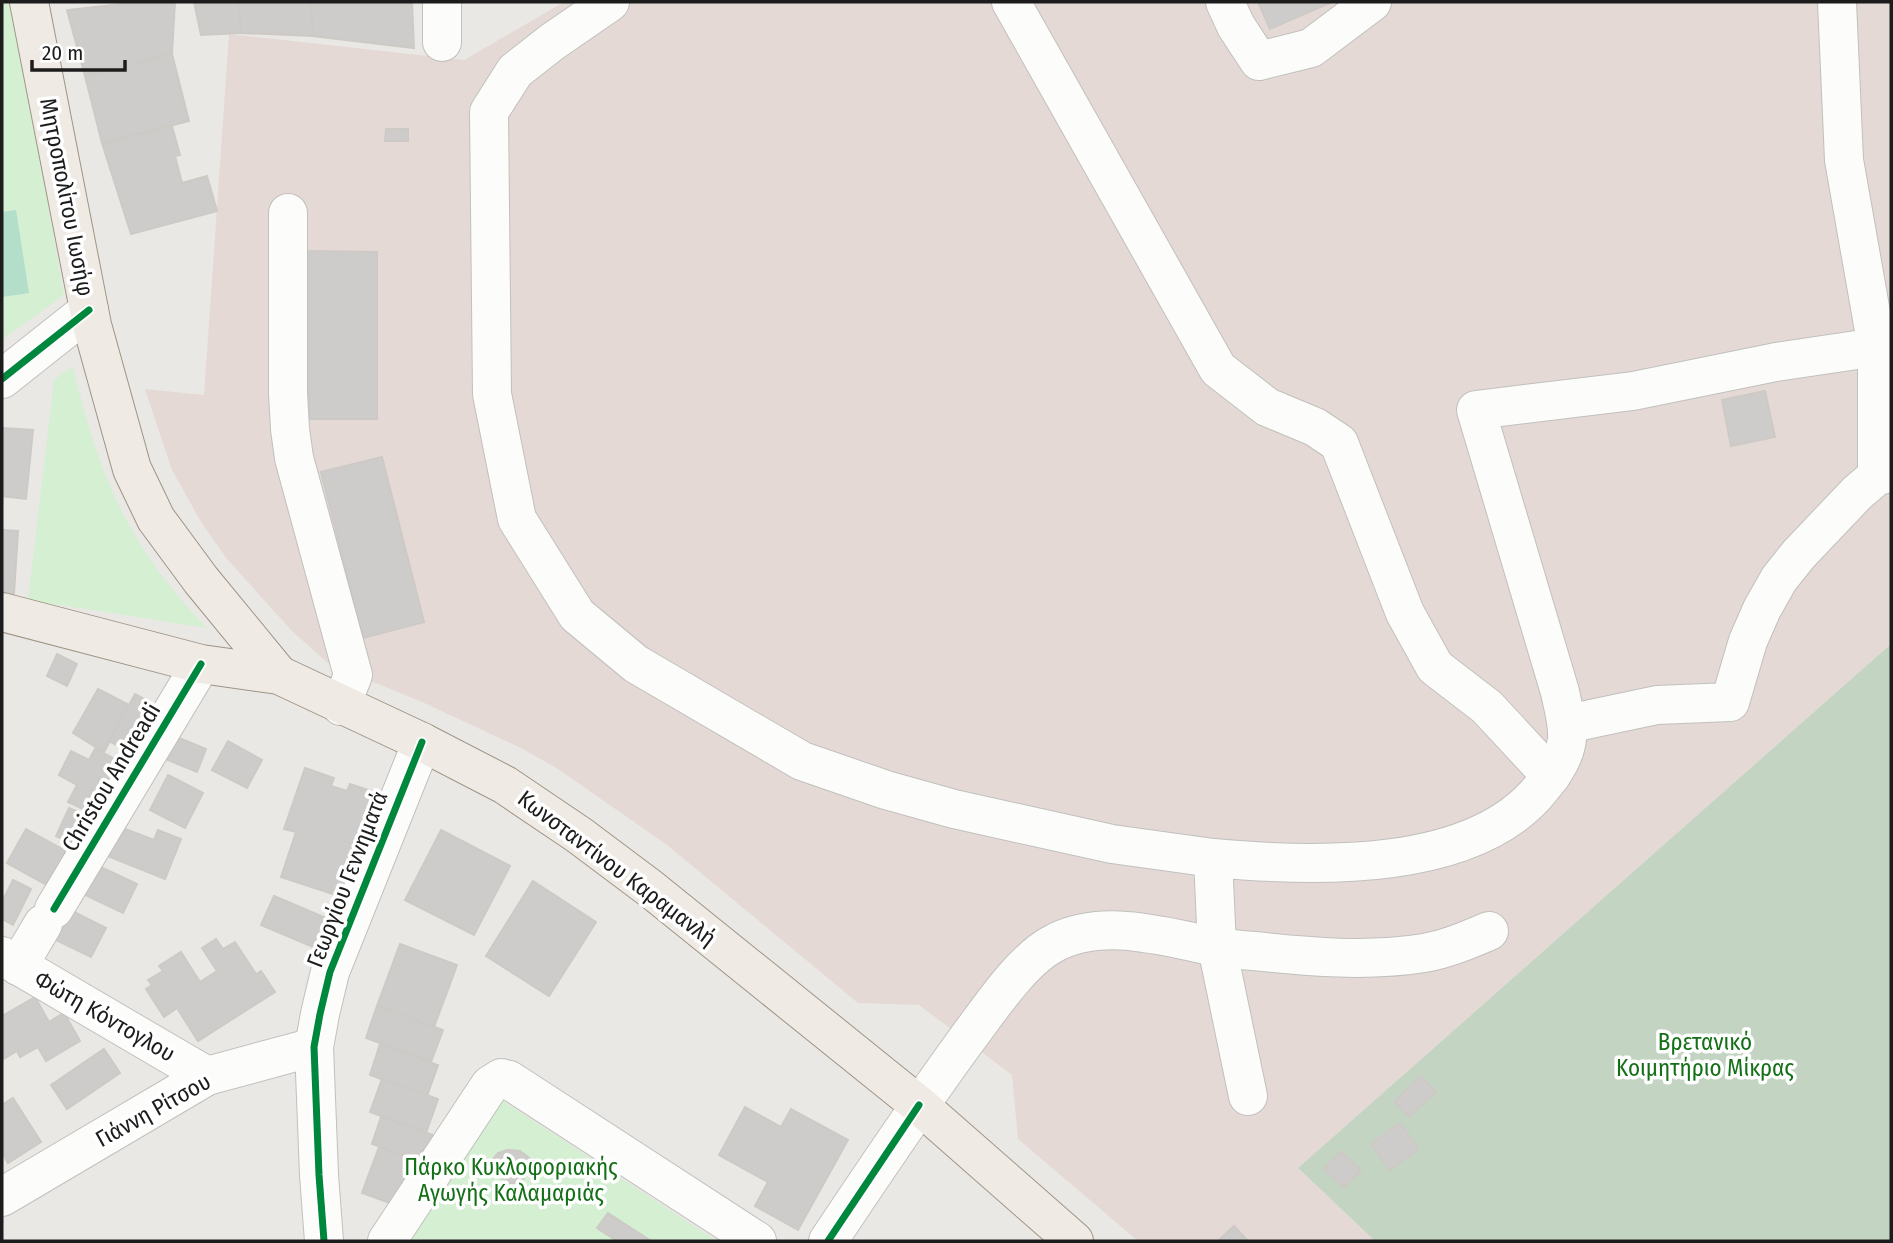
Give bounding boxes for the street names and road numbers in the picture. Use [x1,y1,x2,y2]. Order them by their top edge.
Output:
street label: Μητροπολίτου Ιωσήφ [34,96,100,298]
street label: Christou Andreadi [56,698,166,856]
street label: Κωνσταντίνου Καραμανλή [512,784,722,952]
street label: Γεωργίου Γεννηματά [301,787,393,971]
street label: Φώτη Κόντογλου [30,964,180,1068]
street label: Γιάννη Ρίτσου [91,1067,215,1153]

